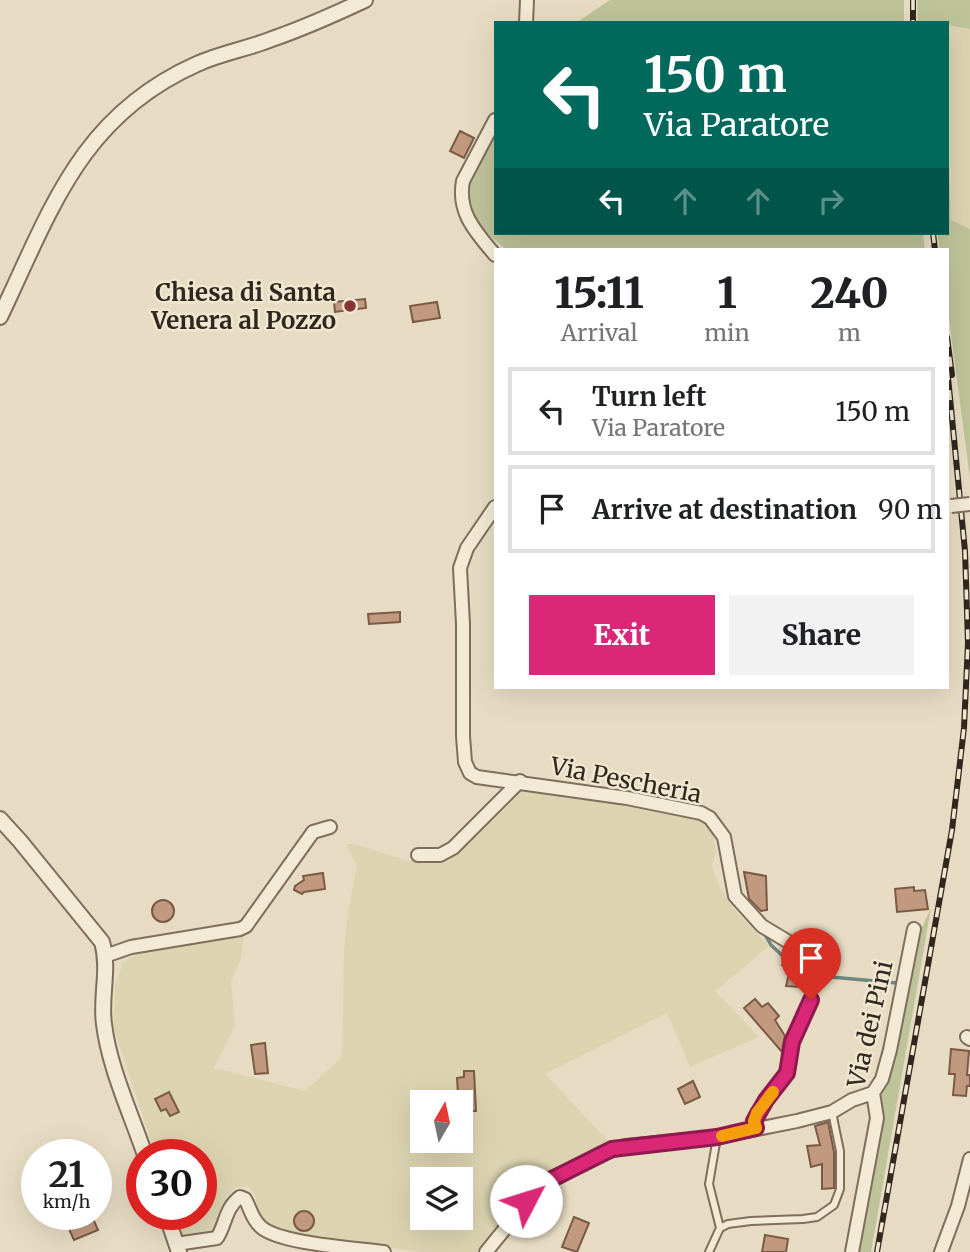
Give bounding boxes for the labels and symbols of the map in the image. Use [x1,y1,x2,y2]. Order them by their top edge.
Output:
place label: Chiesa di Santa Venera al Pozzo [150,277,336,336]
marker: Chiesa di Santa Venera al Pozzo [342,298,358,314]
street label: Via Pescheria [547,750,704,810]
pin [781,928,841,1000]
street label: Via dei Pini [840,957,900,1092]
north arrow [410,1090,472,1153]
speed limit sign: 30 [126,1139,217,1230]
position arrow [489,1164,563,1238]

